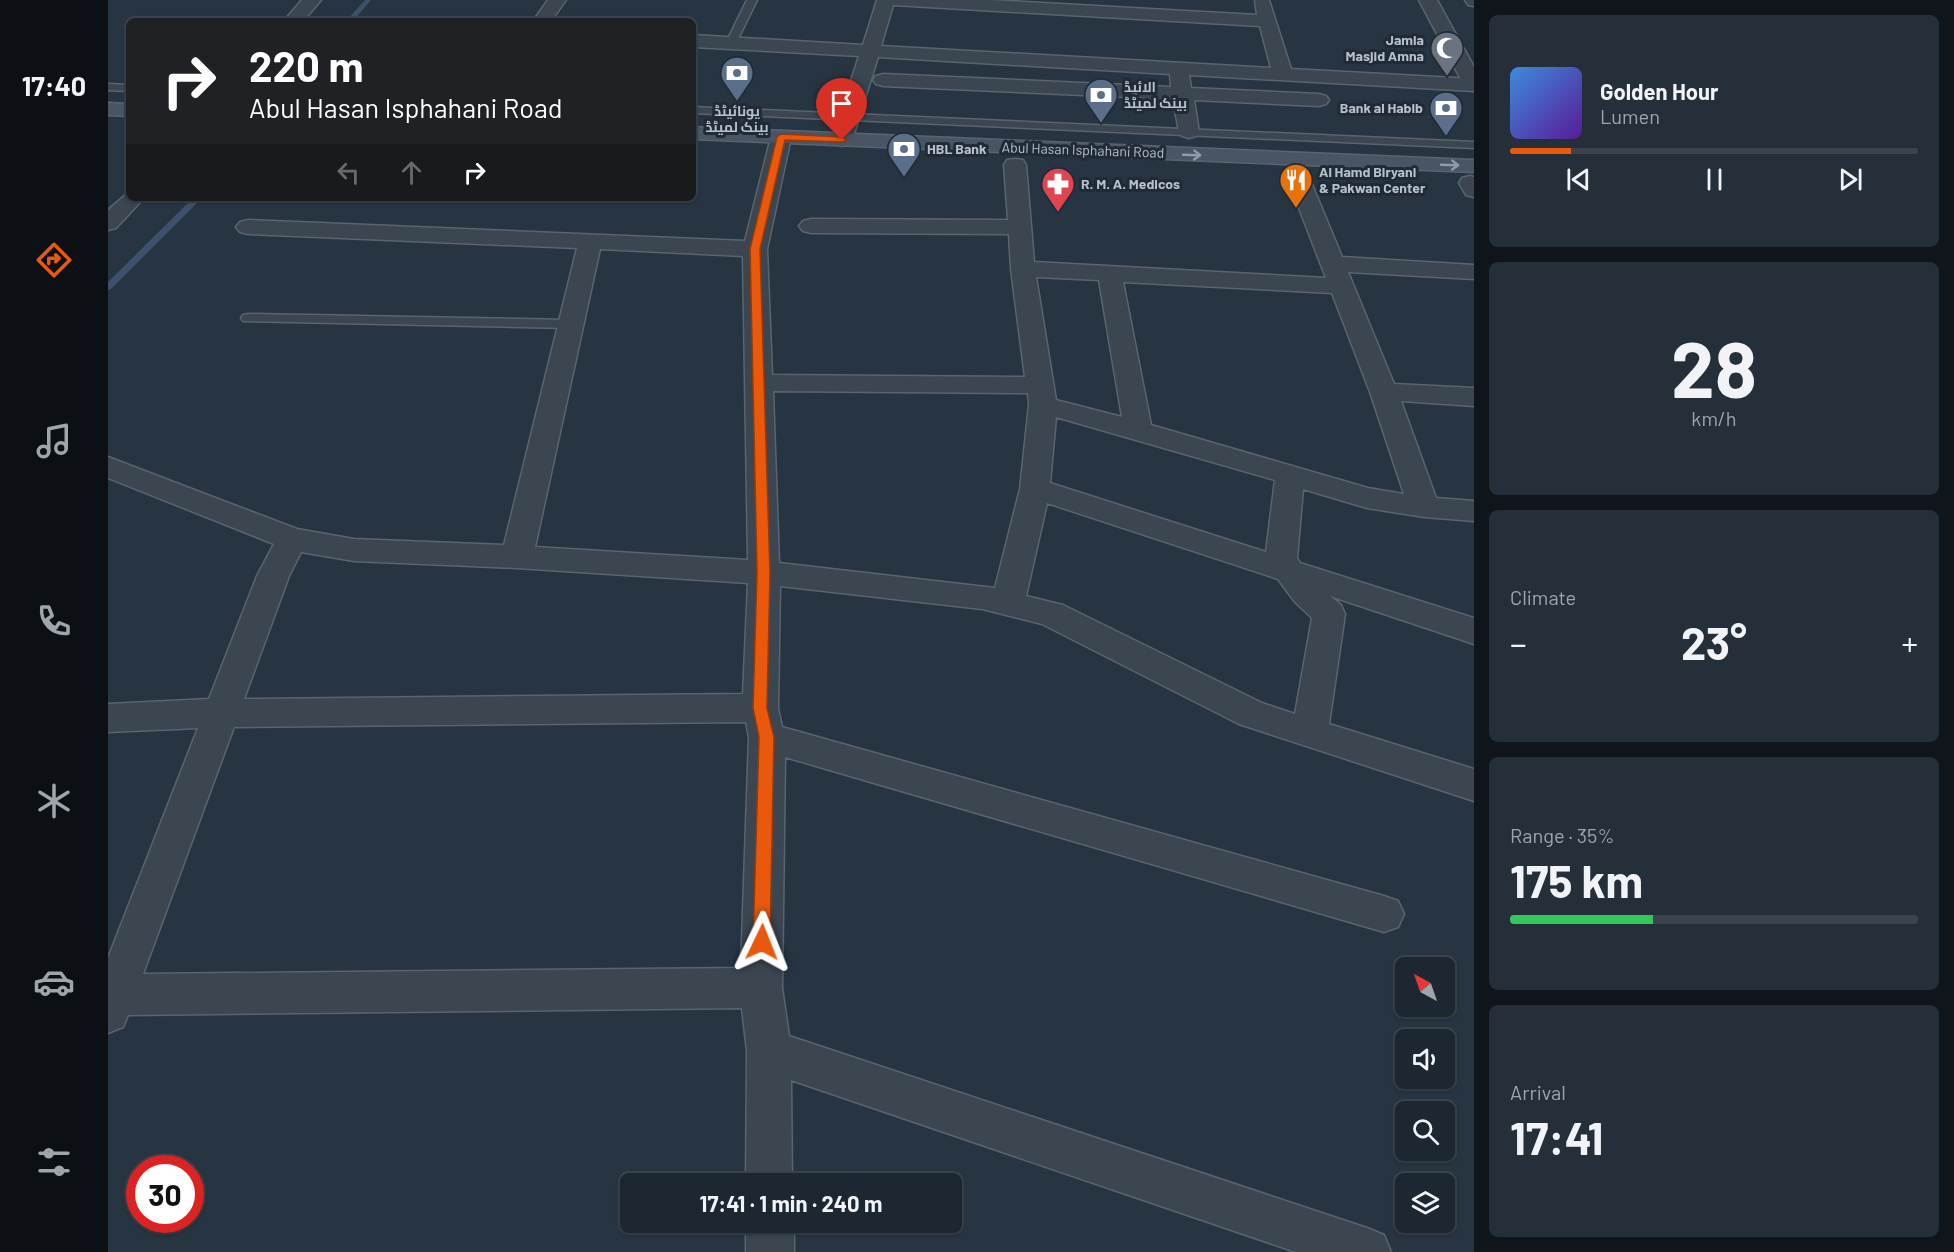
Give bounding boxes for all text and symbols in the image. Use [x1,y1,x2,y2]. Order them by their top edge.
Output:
mosque icon: Jamia Masjid Amna [1429,30,1465,77]
place label: Jamia Masjid Amna [1346,31,1424,64]
text: 220 m [249,40,363,90]
icon: right [150,42,228,120]
bank icon: یونائیٹڈ بینک لمیٹڈ [719,55,755,102]
text: 17:40 [22,69,86,101]
bank icon: الائیڈ بینک لمیٹڈ [1083,77,1119,124]
pin [816,78,867,140]
place label: الائیڈ بینک لمیٹڈ [1124,78,1187,111]
text: Golden Hour [1600,78,1718,104]
icon: arrive [825,87,858,120]
bank icon: Bank al Habib [1428,90,1464,137]
text: Abul Hasan Isphahani Road [249,91,563,123]
place label: Bank al Habib [1340,99,1423,116]
place label: یونائیٹڈ بینک لمیٹڈ [705,102,769,135]
text: Lumen [1600,104,1660,128]
bank icon: HBL Bank [886,131,922,178]
street label: Abul Hasan Isphahani Road [1001,138,1165,161]
place label: HBL Bank [927,140,987,157]
one-way arrow [1182,149,1202,160]
icon: left [332,156,365,189]
icon: ahead [395,156,428,189]
icon: right [458,156,491,189]
one-way arrow [1439,160,1459,171]
restaurant icon: Al Hamd Biryani & Pakwan Center [1278,162,1314,209]
place label: Al Hamd Biryani & Pakwan Center [1319,163,1426,196]
icon: previous [1562,163,1595,196]
icon: pause [1698,163,1731,196]
icon: next [1834,163,1867,196]
pharmacy icon: R. M. A. Medicos [1040,166,1076,213]
place label: R. M. A. Medicos [1081,175,1180,192]
icon: directions [33,239,75,281]
text: 28 [1671,320,1757,414]
text: km/h [1691,406,1737,430]
icon: music [33,420,75,462]
text: Climate [1510,585,1576,609]
icon: phone [33,600,75,642]
text: 23° [1681,615,1747,669]
text: − [1510,623,1527,663]
text: + [1901,623,1918,663]
icon: climate [33,780,75,822]
text: Range · 35% [1510,823,1614,847]
text: 175 km [1510,853,1643,907]
position arrow [730,910,794,974]
north arrow [1395,957,1455,1017]
map controls [1395,957,1455,1233]
icon: car [33,961,75,1003]
button: sound [1395,1029,1455,1089]
text: Arrival [1510,1080,1566,1104]
button: search [1395,1101,1455,1161]
text: 17:41 [1510,1110,1603,1164]
icon: filters [33,1141,75,1183]
speed limit sign: 30 [126,1155,204,1233]
button: layers [1395,1173,1455,1233]
text: 17:41 · 1 min · 240 m [700,1190,882,1216]

